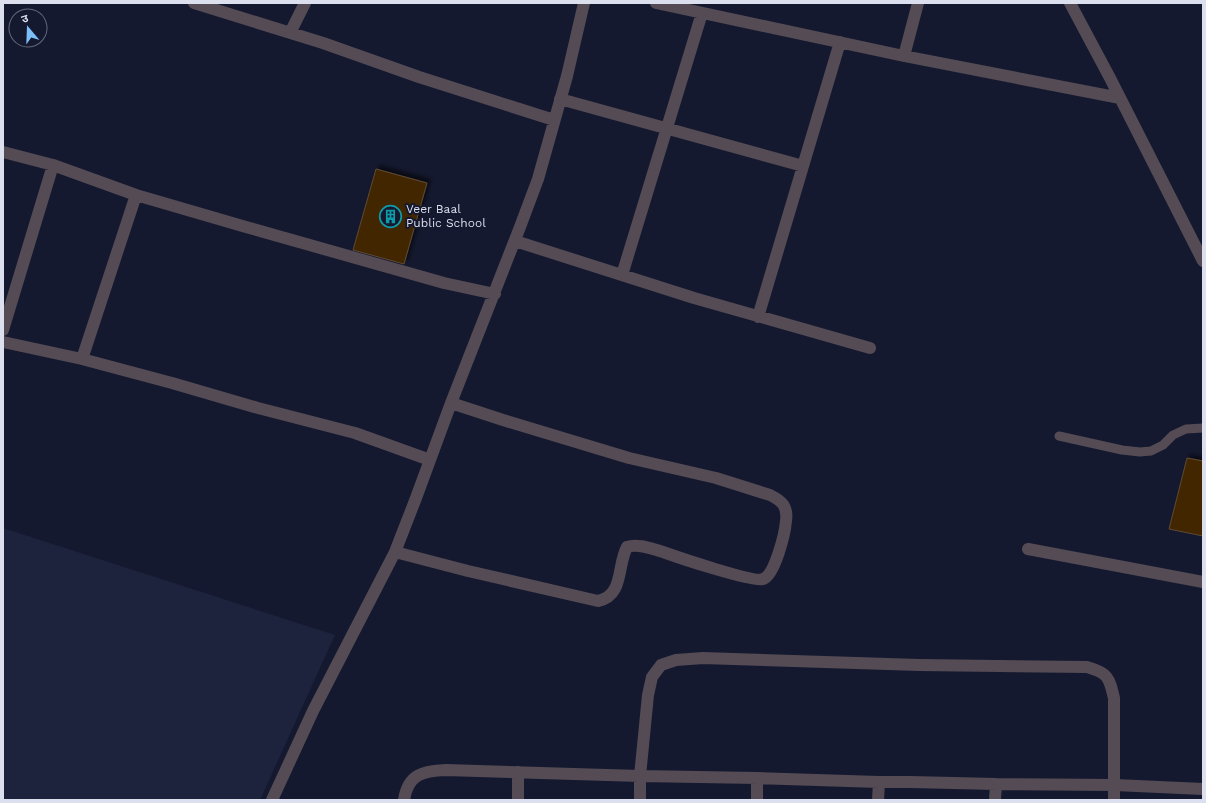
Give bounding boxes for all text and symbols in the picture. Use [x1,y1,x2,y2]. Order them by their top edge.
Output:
north arrow [8,8,48,48]
text: उ [20,12,31,26]
place label: Veer Baal Public School [406,202,486,230]
building icon: Veer Baal Public School [377,203,403,229]

